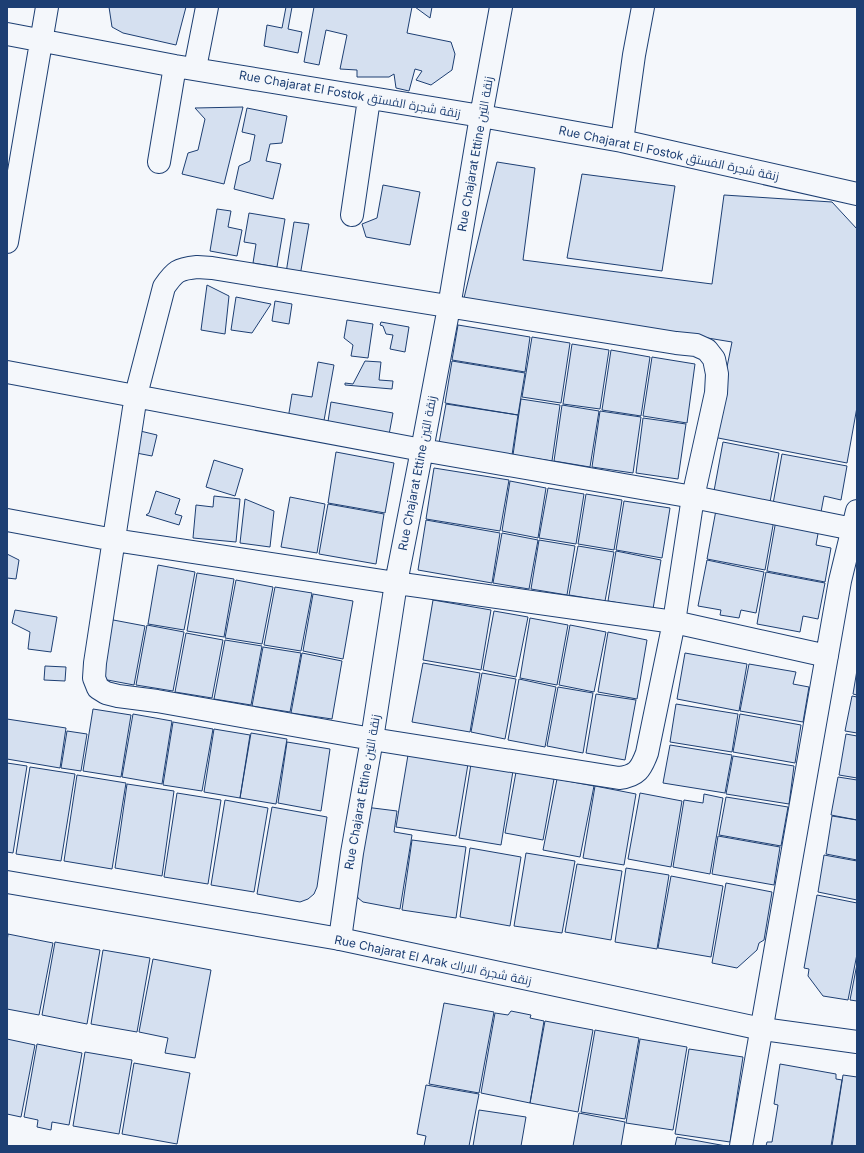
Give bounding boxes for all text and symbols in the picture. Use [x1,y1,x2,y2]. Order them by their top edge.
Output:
street label: Rue Chajarat El Fostok زنقة شجرة الفستق [238,67,462,121]
street label: Rue Chajarat Ettine زنقة التين [454,75,496,233]
street label: Rue Chajarat El Fostok زنقة شجرة الفستق [557,122,781,184]
street label: Rue Chajarat Ettine زنقة التين [395,394,439,552]
street label: Rue Chajarat Ettine زنقة التين [341,713,383,871]
street label: Rue Chajarat El Arak زنقة شجرة الاراك [333,932,533,988]

